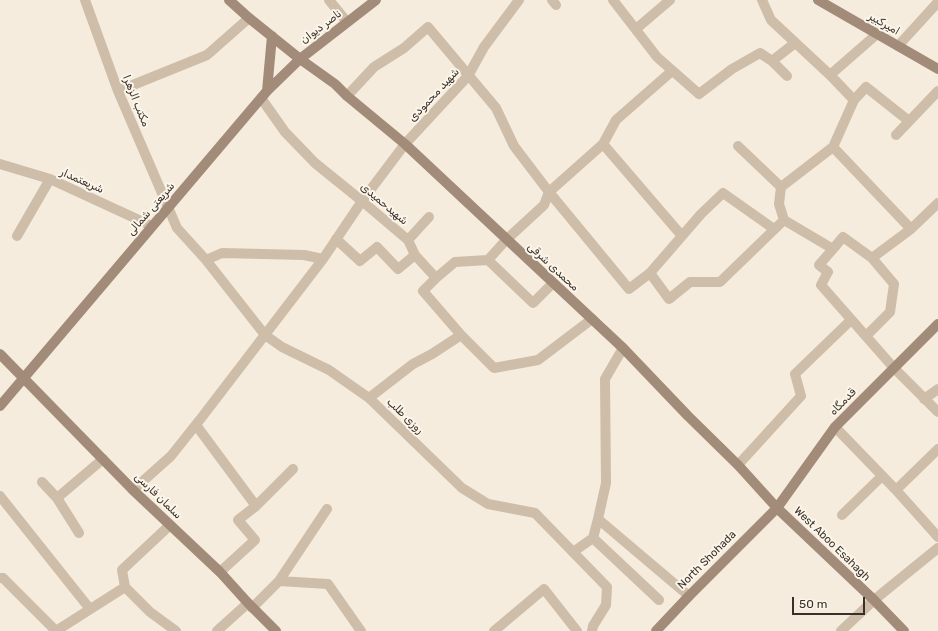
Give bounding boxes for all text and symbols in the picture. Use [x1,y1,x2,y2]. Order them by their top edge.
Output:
street label: ناصر دیوان [298,7,344,47]
street label: امیرکبیر [866,10,902,38]
street label: شهید محمودی [406,65,462,125]
street label: مکتب الزهرا [120,73,152,129]
street label: شریعتمدار [58,166,106,196]
street label: شریعتی شمالی [124,180,178,238]
street label: شهیدحمیدی [358,180,410,228]
street label: محمدی شرقی [525,240,581,294]
street label: قدمگاه [827,386,859,418]
street label: روزی طلب [384,395,426,437]
street label: سلمان فارسی [132,470,184,522]
street label: West Aboo Esahagh [791,504,873,584]
street label: North Shohada [675,528,739,592]
scale bar [794,589,867,615]
text: 50 m [799,597,827,611]

